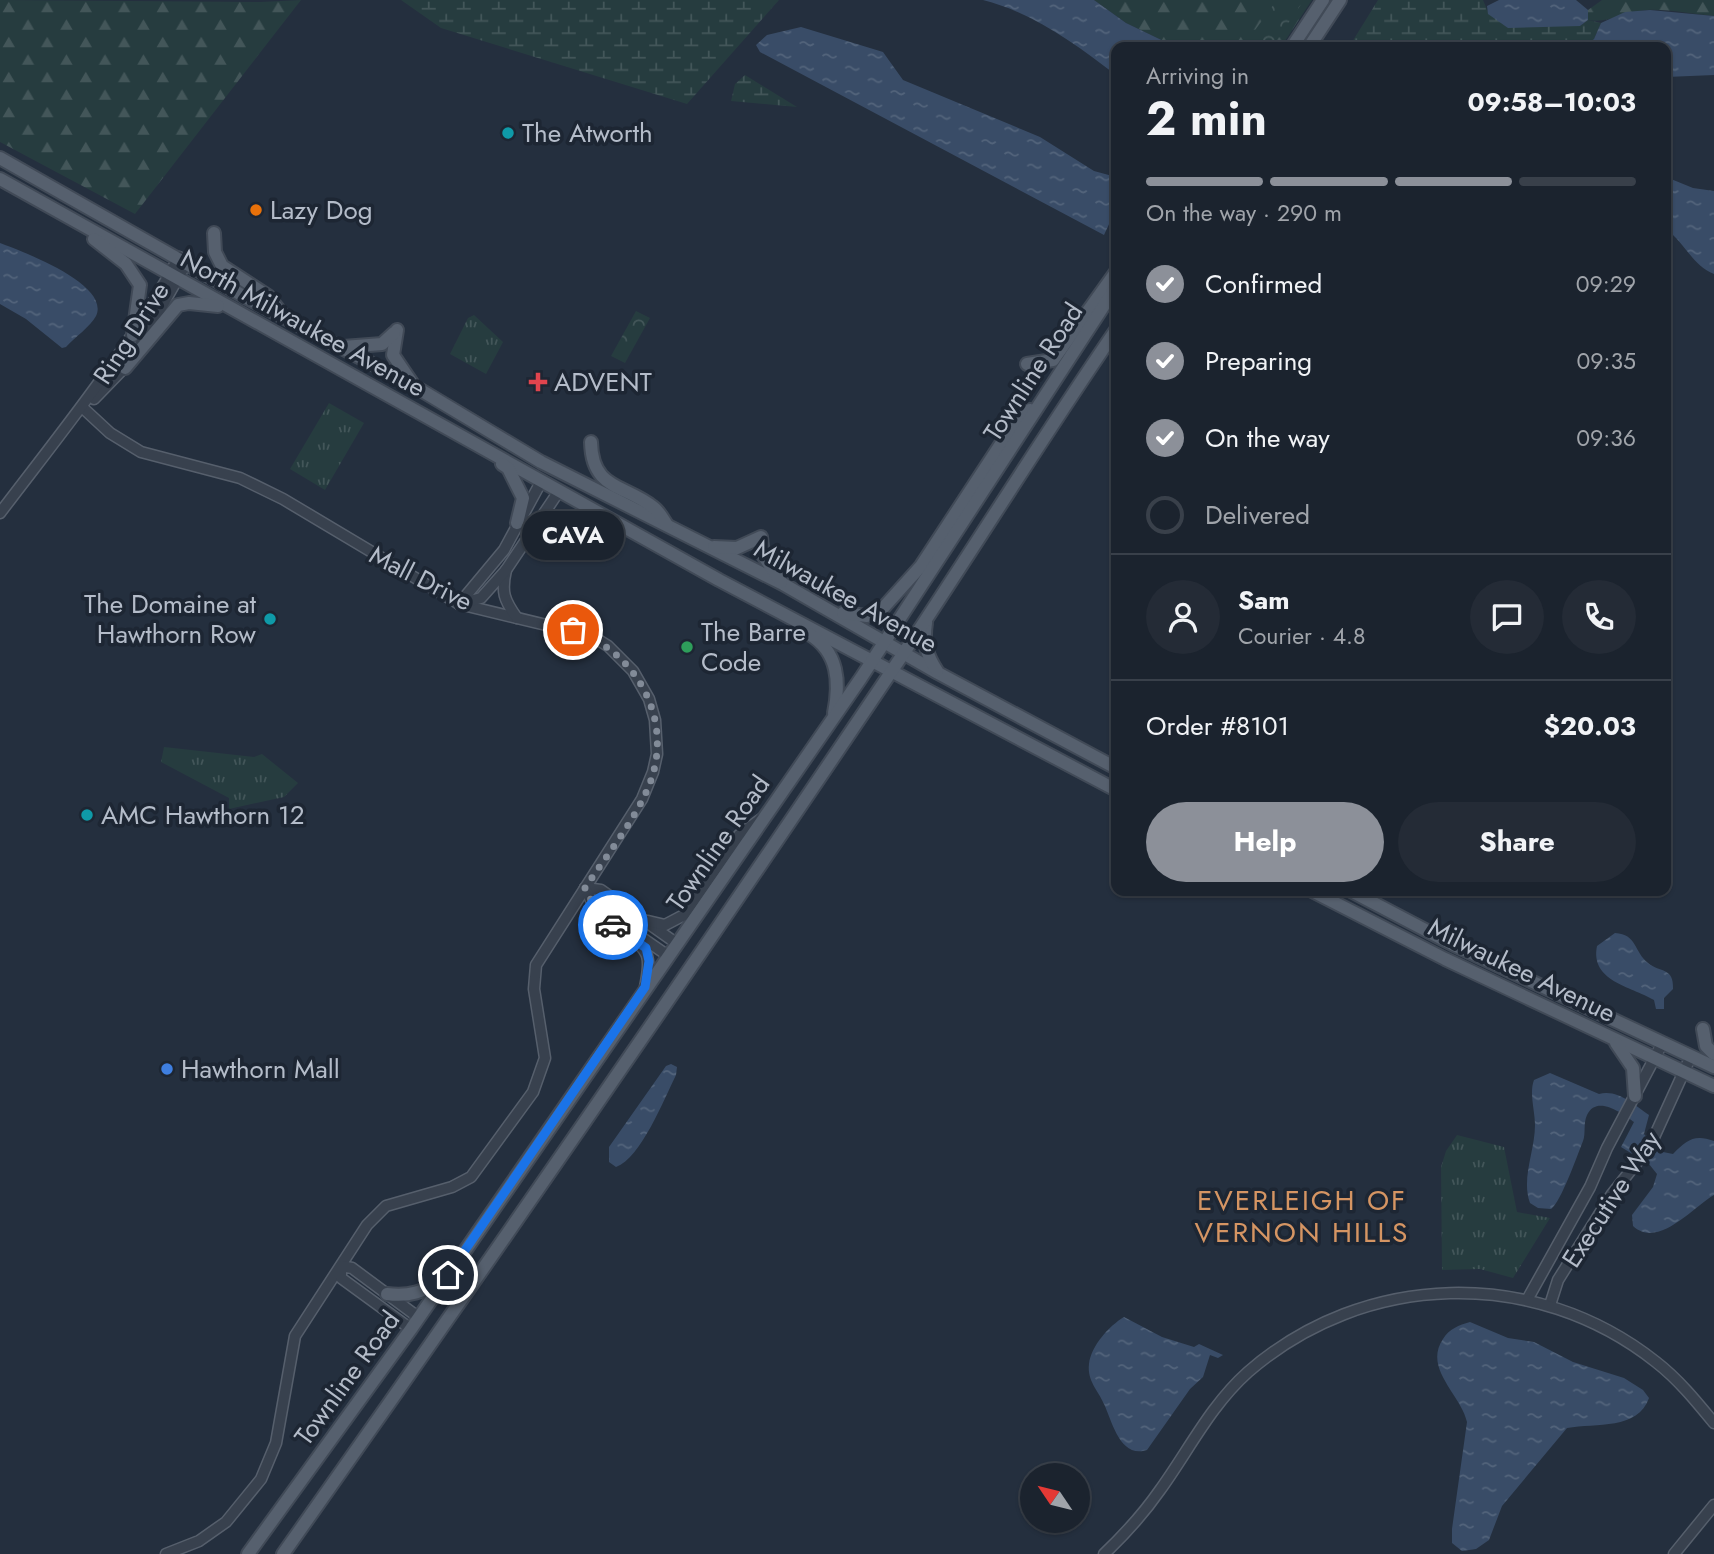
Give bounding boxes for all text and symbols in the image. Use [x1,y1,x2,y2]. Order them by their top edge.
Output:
text: Arriving in [1146,59,1249,93]
text: 09:58–10:03 [1467,83,1636,121]
text: 2 min [1146,86,1267,152]
place label: The Atworth [522,114,653,152]
marker: The Atworth [500,125,516,141]
place label: Lazy Dog [270,191,373,229]
text: On the way · 290 m [1146,196,1342,230]
marker: Lazy Dog [248,202,264,218]
street label: North Milwaukee Avenue [173,240,433,406]
icon: check [1146,265,1184,303]
text: Confirmed [1205,265,1322,303]
text: 09:29 [1576,267,1636,301]
street label: Ring Drive [84,274,178,392]
street label: Townline Road [974,295,1092,449]
icon: check [1146,342,1184,380]
text: Preparing [1205,342,1312,380]
text: 09:35 [1577,344,1636,378]
place label: ADVENT [554,363,652,401]
marker: ADVENT [528,372,548,392]
icon: check [1146,419,1184,457]
text: On the way [1205,419,1330,457]
text: 09:36 [1576,421,1636,455]
text: Delivered [1205,496,1310,534]
callout: CAVA [522,511,624,560]
text: CAVA [542,518,604,552]
street label: Milwaukee Avenue [747,530,945,662]
street label: Mall Drive [363,536,479,620]
button: person [1146,580,1220,654]
button: chat [1470,580,1544,654]
button: phone [1562,580,1636,654]
text: Sam [1238,581,1290,619]
place label: The Domaine at Hawthorn Row [84,585,257,653]
pin [543,600,603,660]
marker: The Domaine at Hawthorn Row [262,611,278,627]
icon: bag [554,611,592,649]
place label: The Barre Code [701,613,806,681]
text: Courier · 4.8 [1238,619,1366,653]
marker: The Barre Code [679,639,695,655]
text: Order #8101 [1146,707,1289,745]
text: $20.03 [1544,707,1636,745]
street label: Townline Road [657,767,779,919]
place label: AMC Hawthorn 12 [101,796,304,834]
button: Help [1146,802,1384,882]
button: Share [1398,802,1636,882]
marker: AMC Hawthorn 12 [79,807,95,823]
courier [578,890,648,960]
icon: car [594,906,632,944]
street label: Milwaukee Avenue [1422,908,1622,1032]
place label: Hawthorn Mall [181,1050,340,1088]
marker: Hawthorn Mall [159,1061,175,1077]
street label: Executive Way [1552,1123,1670,1275]
district label: EVERLEIGH OF VERNON HILLS [1195,1180,1409,1253]
pin [418,1245,478,1305]
icon: home [429,1256,467,1294]
street label: Townline Road [285,1303,409,1453]
north arrow [1020,1463,1090,1533]
map controls [1020,1463,1090,1533]

